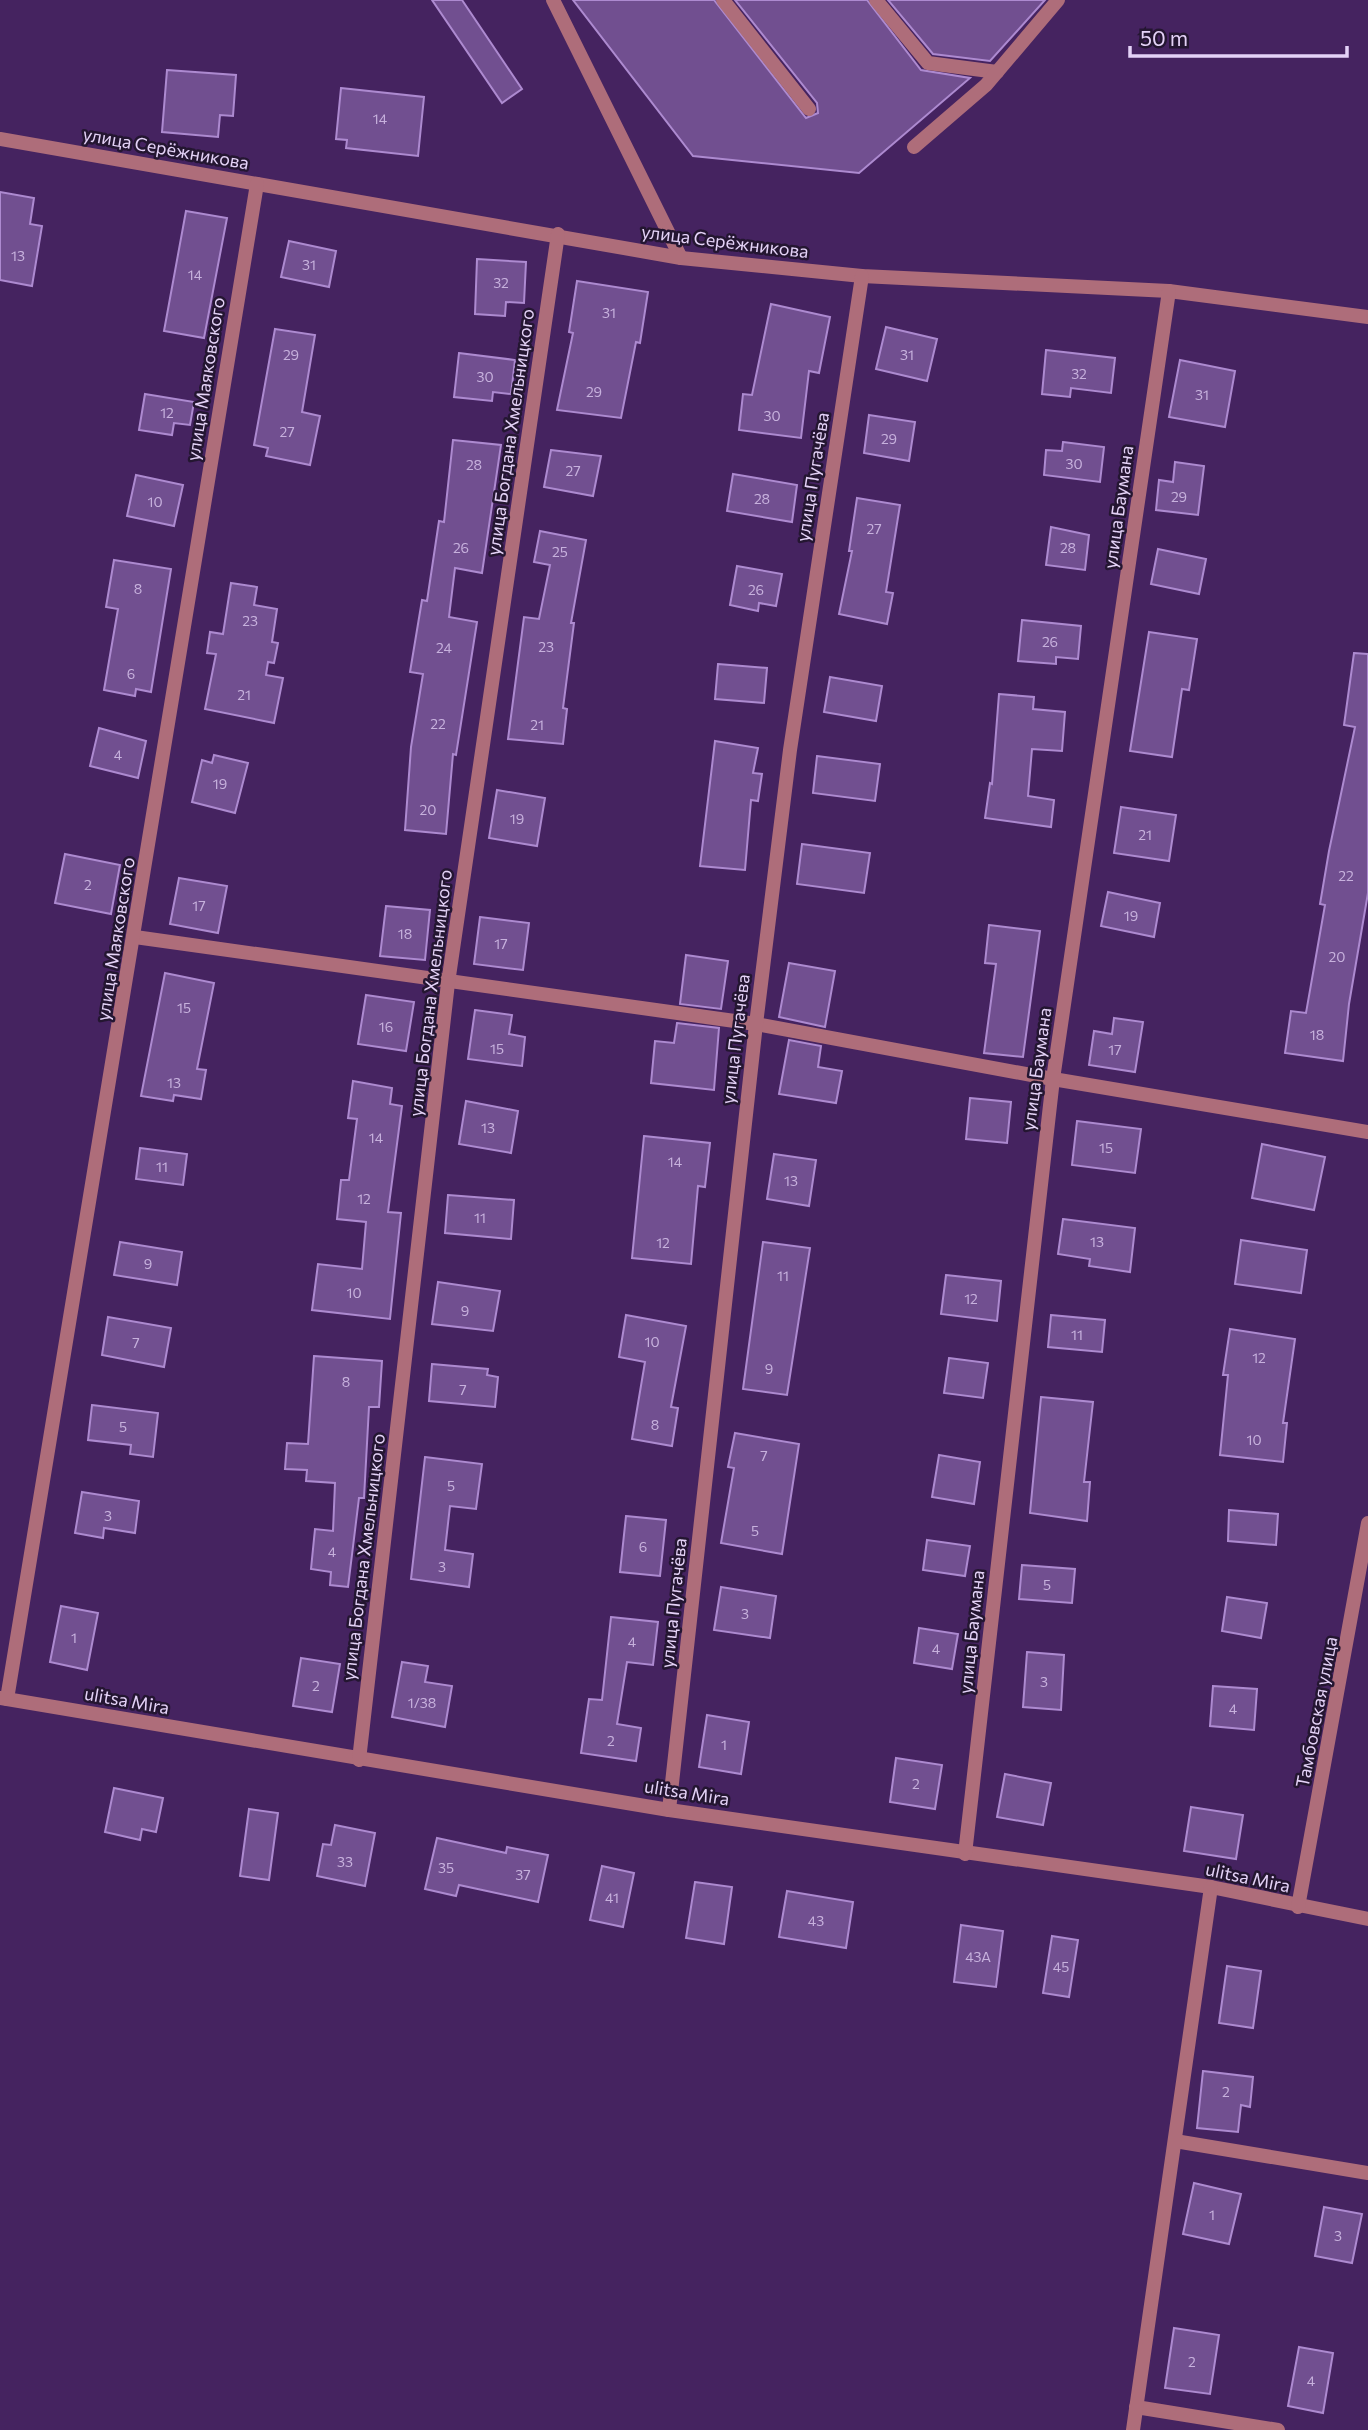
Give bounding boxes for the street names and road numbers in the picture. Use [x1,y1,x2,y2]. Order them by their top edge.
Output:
street label: улица Серёжникова [81,123,251,173]
street label: улица Серёжникова [640,220,810,262]
street label: улица Маяковского [181,296,229,462]
street label: улица Богдана Хмельницкого [482,307,538,557]
street label: улица Пугачёва [791,411,833,543]
street label: улица Баумана [1098,444,1138,570]
street label: улица Маяковского [91,856,139,1022]
street label: улица Богдана Хмельницкого [404,868,456,1118]
street label: улица Пугачёва [716,973,754,1105]
street label: улица Баумана [1016,1006,1056,1132]
street label: улица Богдана Хмельницкого [337,1432,389,1682]
street label: улица Пугачёва [655,1537,691,1669]
street label: улица Баумана [954,1569,988,1695]
street label: Тамбовская улица [1291,1635,1341,1789]
street label: ulitsa Mira [83,1682,171,1718]
street label: ulitsa Mira [643,1774,731,1810]
street label: ulitsa Mira [1204,1857,1292,1897]

